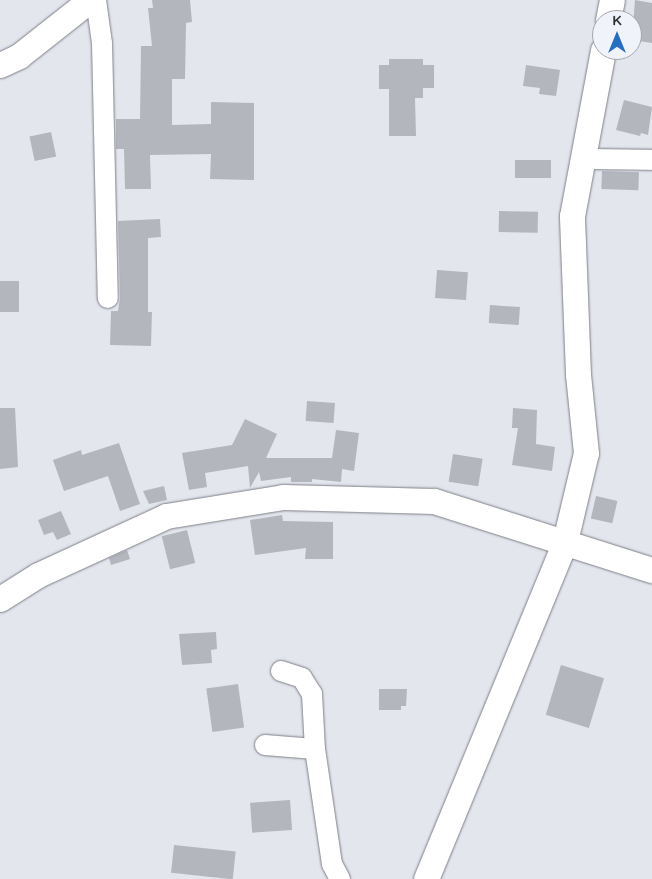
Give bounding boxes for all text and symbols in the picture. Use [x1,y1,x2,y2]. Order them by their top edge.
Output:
north arrow [592,10,642,60]
text: K [612,12,622,29]

